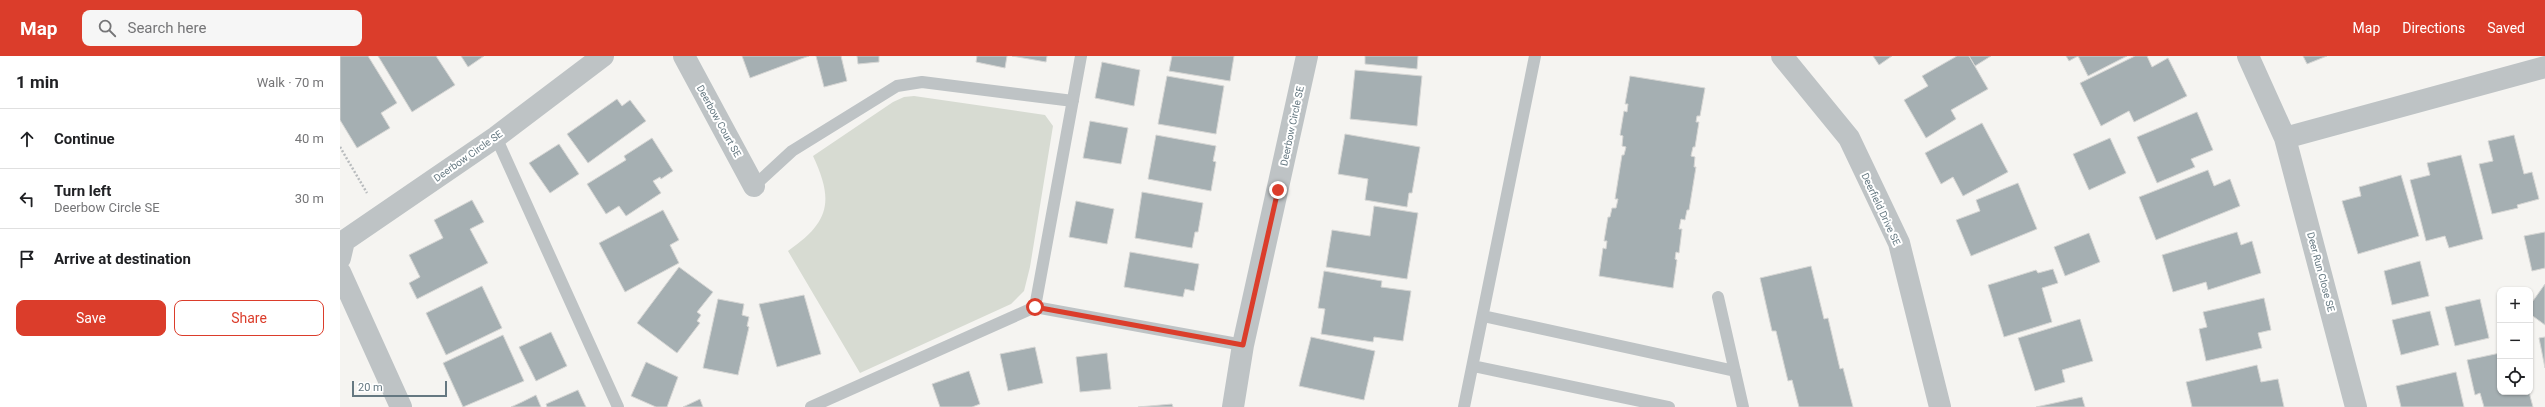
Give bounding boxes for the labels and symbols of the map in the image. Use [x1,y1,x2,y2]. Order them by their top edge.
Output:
street label: Deerbow Court SE [695,83,743,159]
street label: Deerbow Circle SE [1278,85,1306,167]
street label: Deerbow Circle SE [432,128,505,184]
street label: Deerfield Drive SE [1859,171,1903,247]
route end [1269,181,1287,199]
street label: Deer Run Close SE [2305,231,2337,313]
route start [1026,298,1044,316]
scale bar [352,379,447,398]

